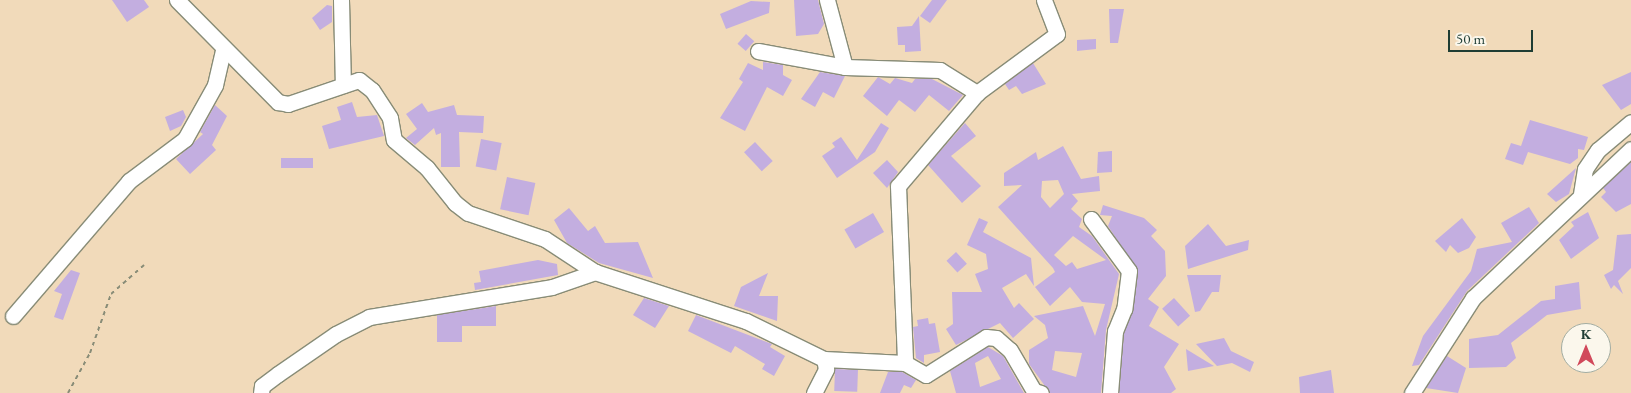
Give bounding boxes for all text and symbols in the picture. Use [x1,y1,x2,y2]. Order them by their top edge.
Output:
scale bar [1451,20,1536,52]
text: 50 m [1456,29,1485,48]
north arrow [1561,323,1611,373]
text: K [1581,325,1591,343]

